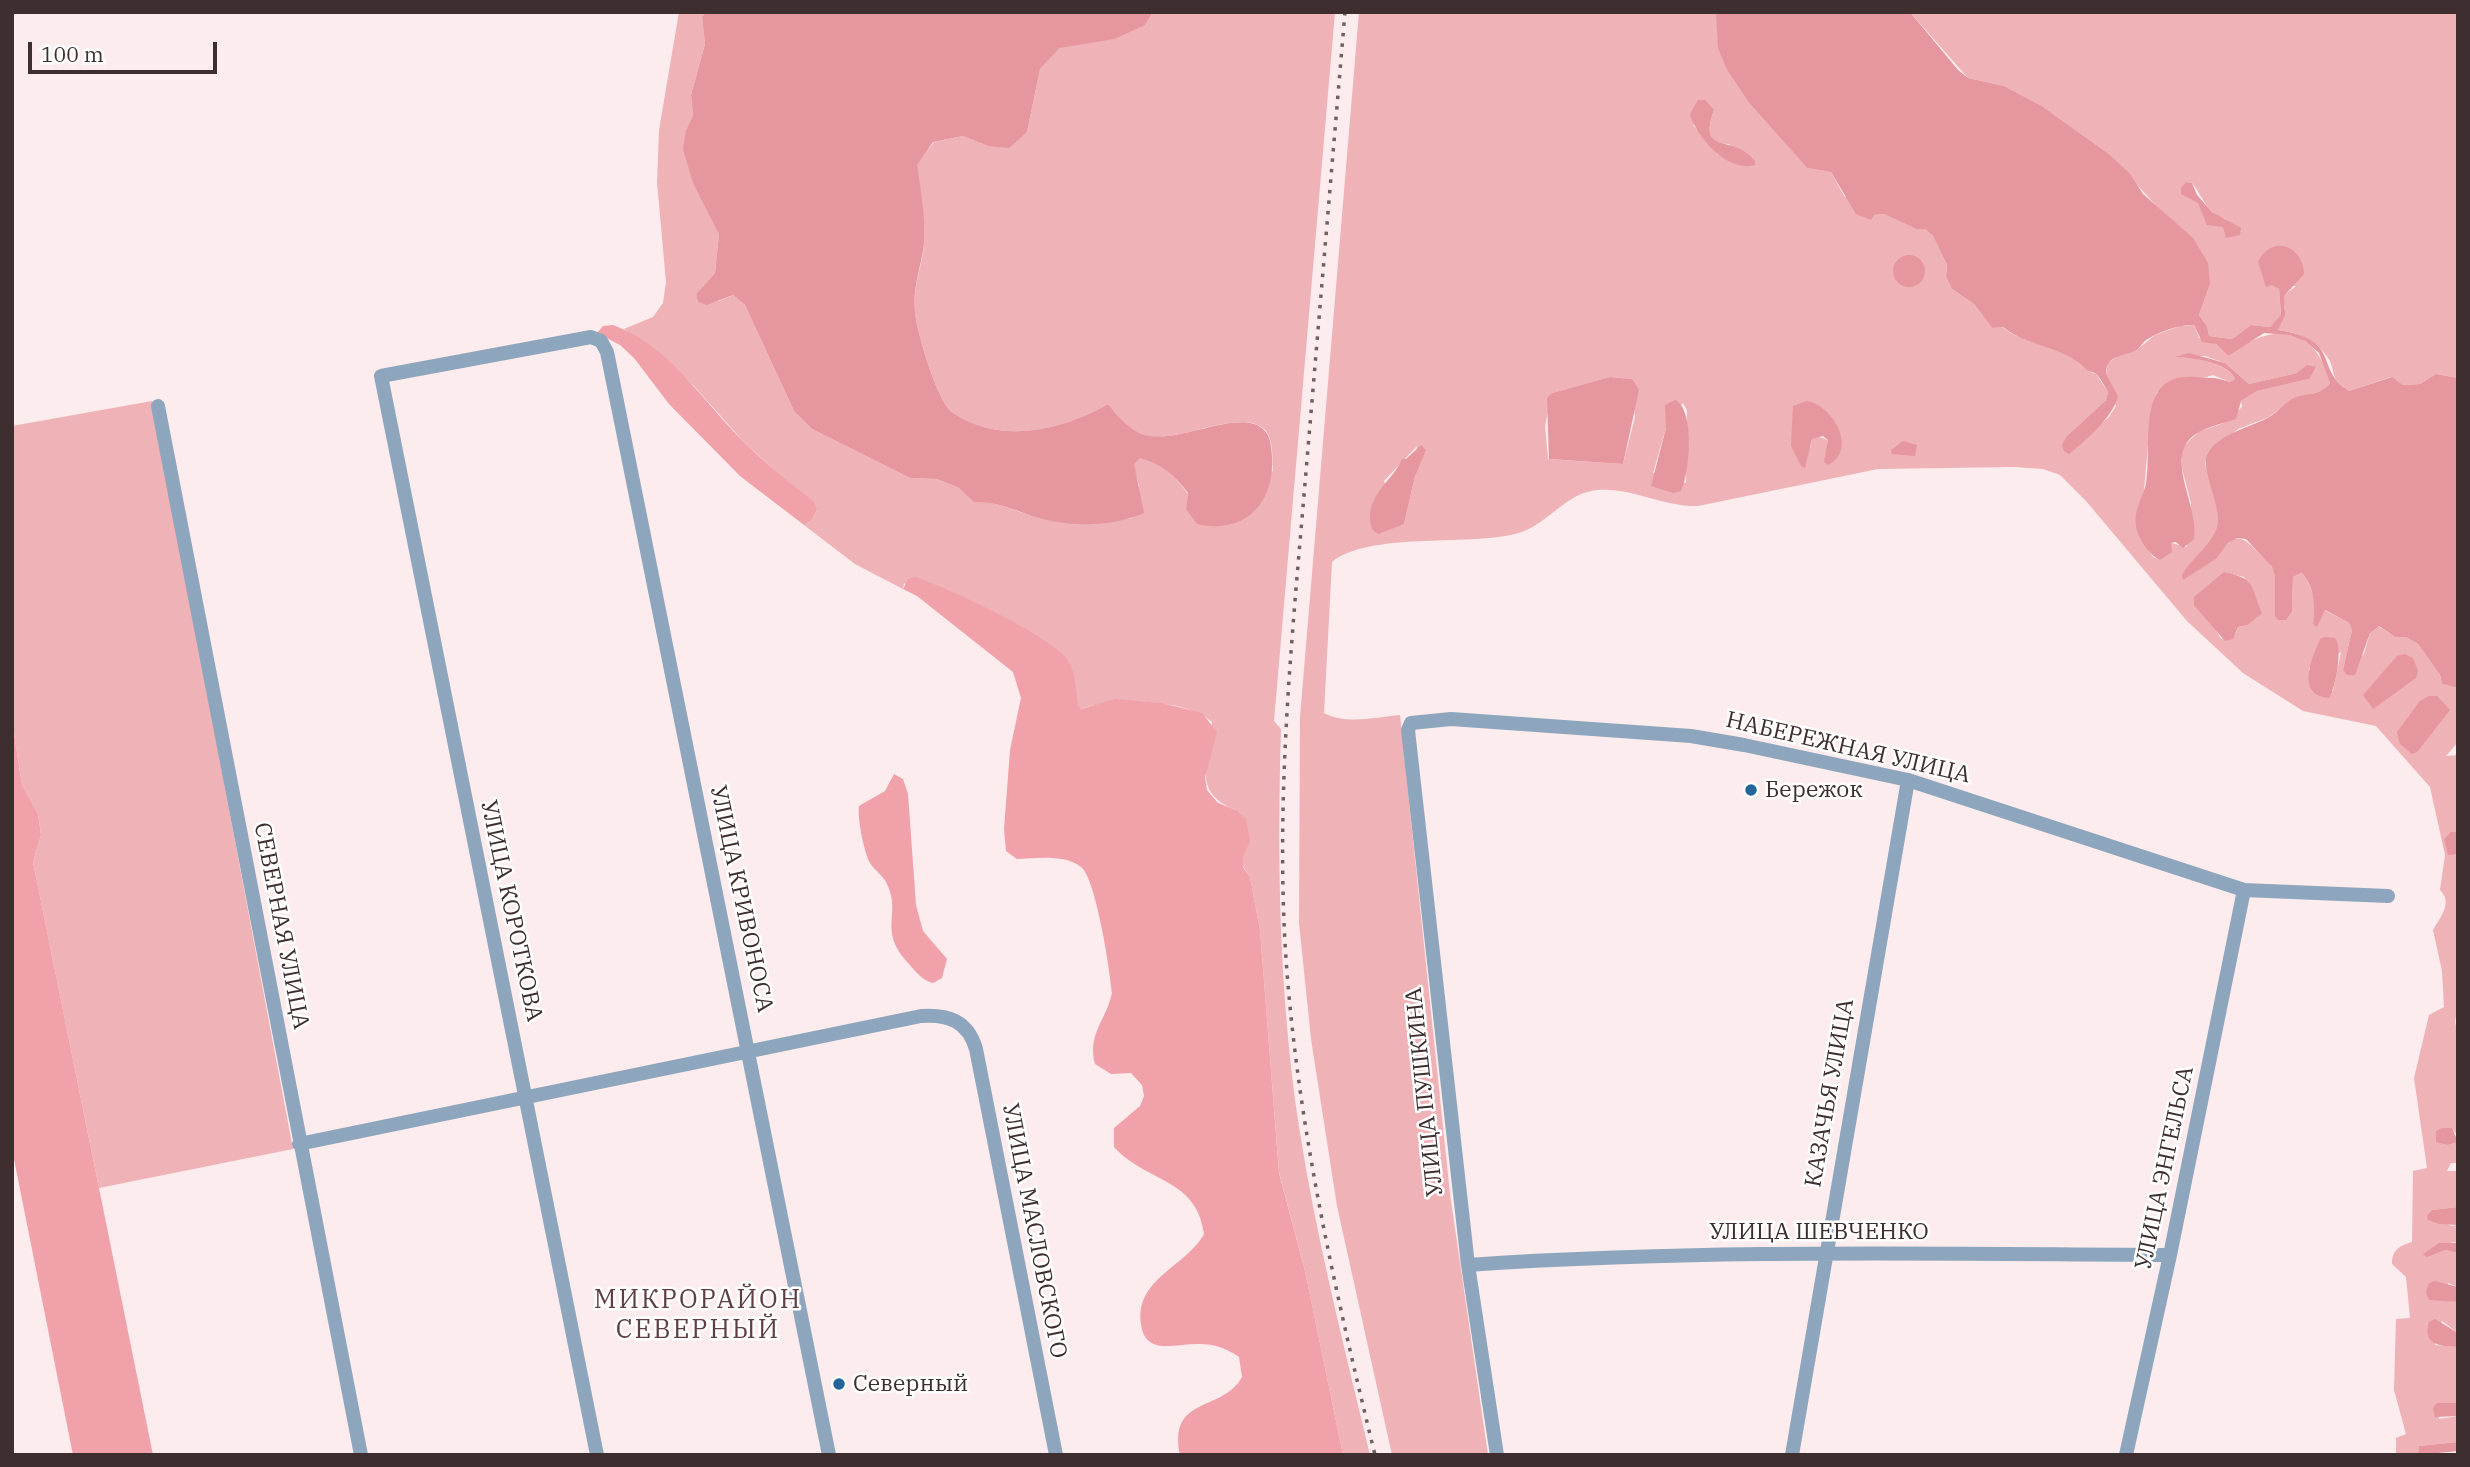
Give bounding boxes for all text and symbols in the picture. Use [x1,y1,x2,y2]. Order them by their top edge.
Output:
scale bar [32,28,220,72]
text: 100 m [41,40,104,68]
street label: НАБЕРЕЖНАЯ УЛИЦА [1723,706,1973,790]
place label: Бережок [1765,776,1863,804]
marker: Бережок [1743,782,1759,798]
street label: УЛИЦА КРИВОНОСА [703,783,779,1015]
street label: УЛИЦА КОРОТКОВА [474,798,548,1024]
street label: СЕВЕРНАЯ УЛИЦА [247,820,315,1032]
street label: УЛИЦА ПУШКИНА [1400,986,1450,1198]
street label: КАЗАЧЬЯ УЛИЦА [1800,997,1860,1189]
street label: УЛИЦА ЭНГЕЛЬСА [2130,1064,2200,1272]
street label: УЛИЦА МАСЛОВСКОГО [996,1101,1072,1361]
street label: УЛИЦА ШЕВЧЕНКО [1709,1218,1929,1246]
district label: МИКРОРАЙОН СЕВЕРНЫЙ [595,1284,801,1346]
place label: Северный [853,1370,968,1398]
marker: Северный [831,1376,847,1392]

